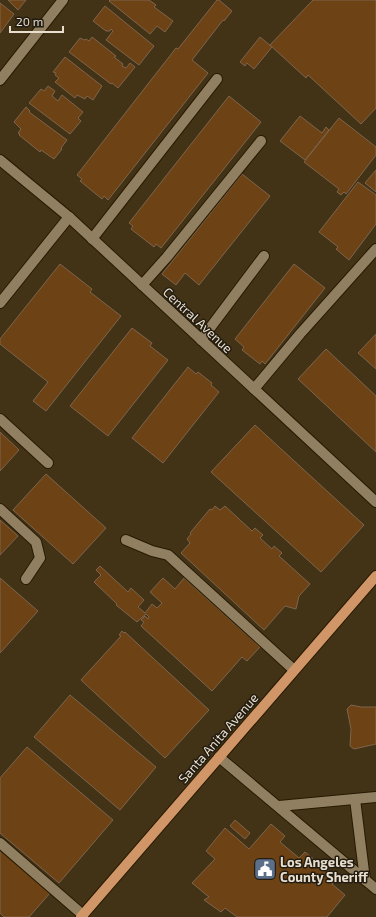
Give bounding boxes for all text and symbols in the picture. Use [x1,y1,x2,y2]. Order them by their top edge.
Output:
scale bar [10,8,63,34]
text: 20 m [16,14,43,28]
street label: Central Avenue [160,284,236,356]
street label: Santa Anita Avenue [175,690,261,786]
place label: Los Angeles County Sheriff [280,854,369,885]
public building icon: Los Angeles County Sheriff [252,856,278,882]

